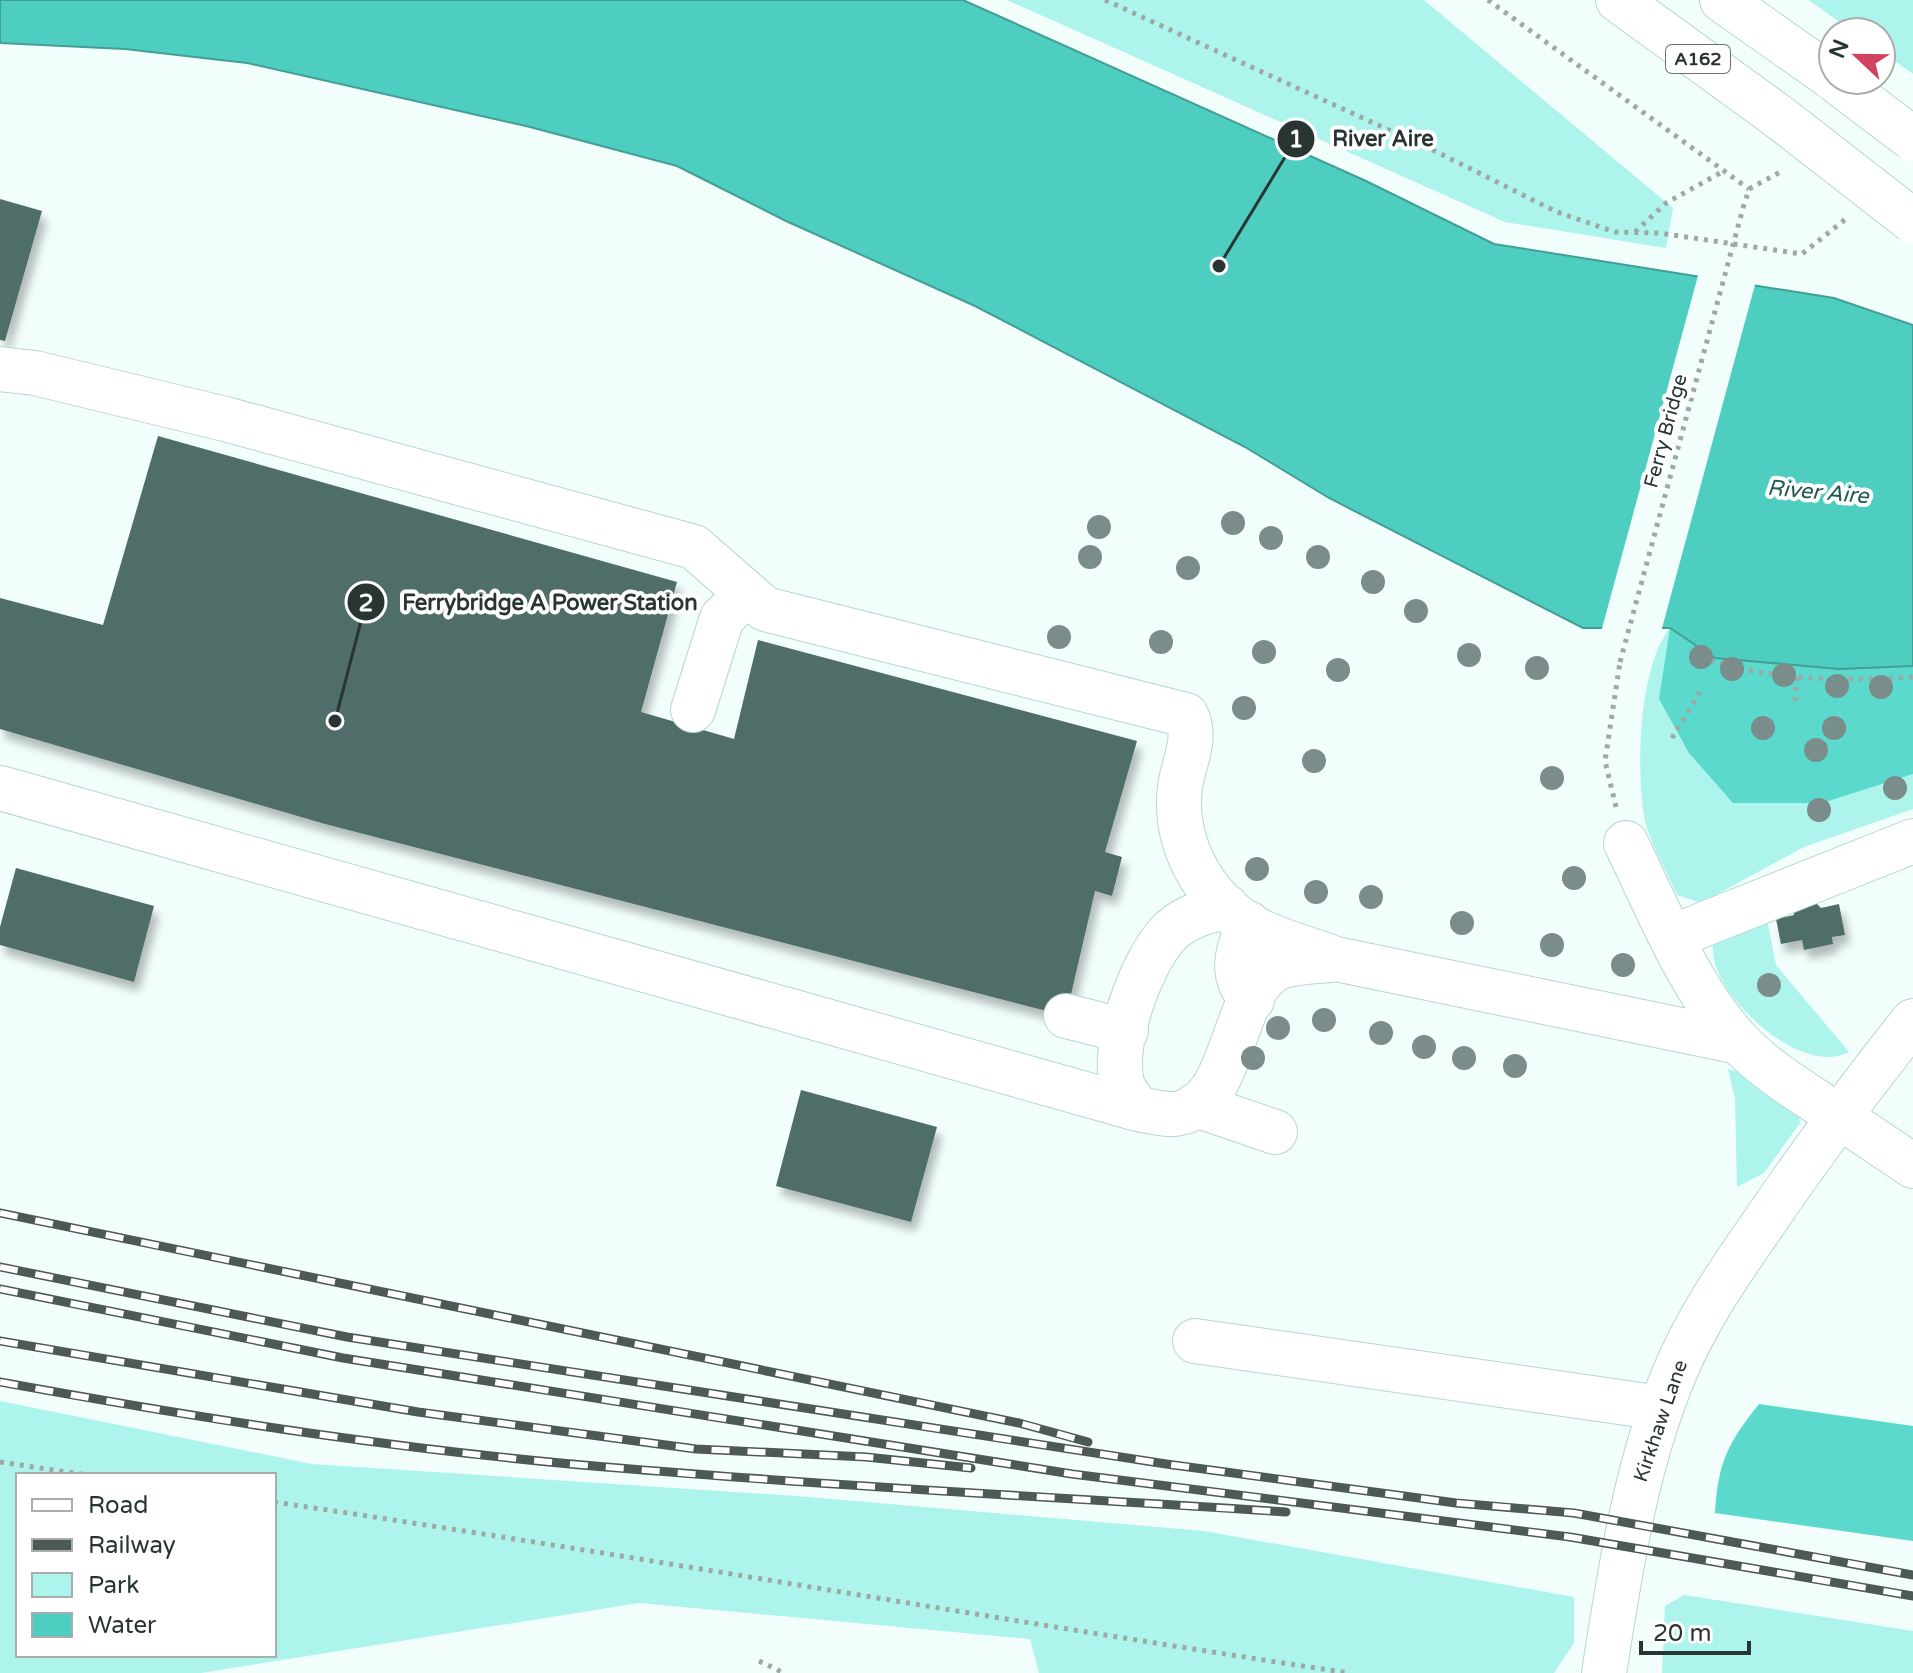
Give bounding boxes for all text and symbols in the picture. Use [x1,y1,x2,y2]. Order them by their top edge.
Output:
north arrow [1817,16,1897,96]
text: N [1824,36,1855,62]
road number: A162 [1666,45,1730,73]
callout: River Aire [1276,116,1450,162]
text: 1 [1288,125,1304,154]
text: River Aire [1332,126,1434,152]
street label: Ferry Bridge [1639,371,1693,491]
water label: River Aire [1766,475,1871,510]
callout: Ferrybridge A Power Station [346,579,713,625]
text: 2 [358,589,374,618]
text: Ferrybridge A Power Station [402,590,698,616]
street label: Kirkhaw Lane [1629,1357,1693,1485]
legend [16,1473,276,1657]
text: Road [88,1491,148,1520]
text: Railway [88,1531,176,1560]
text: Park [88,1571,139,1600]
scale bar [1641,1605,1749,1655]
text: Water [88,1611,157,1640]
text: 20 m [1653,1619,1711,1648]

